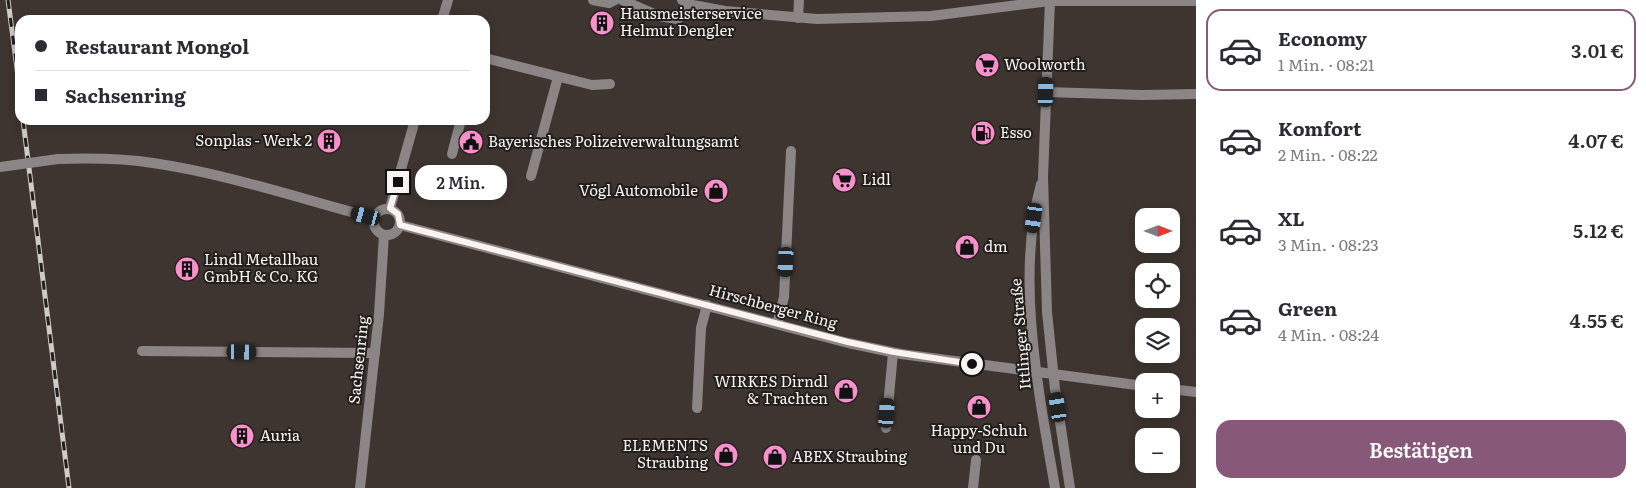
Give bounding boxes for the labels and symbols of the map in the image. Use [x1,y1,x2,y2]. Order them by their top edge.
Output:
place label: Hausmeisterservice Helmut Dengler [620,1,762,41]
building icon: Hausmeisterservice Helmut Dengler [589,10,615,36]
supermarket icon: Woolworth [974,52,1000,78]
place label: Woolworth [1004,52,1086,75]
car [1037,77,1054,107]
fuel station icon: Esso [970,120,996,146]
place label: Esso [1000,120,1032,143]
place label: Sonplas - Werk 2 [195,128,312,151]
building icon: Sonplas - Werk 2 [316,128,342,154]
public building icon: Bayerisches Polizeiverwaltungsamt [458,129,484,155]
place label: Bayerisches Polizeiverwaltungsamt [488,129,739,152]
callout: 2 Min. [416,164,508,200]
supermarket icon: Lidl [831,167,857,193]
place label: Lidl [862,167,891,190]
route end [387,171,409,193]
place label: Vögl Automobile [579,178,698,201]
shop icon: Vögl Automobile [703,178,729,204]
car [1024,202,1043,234]
car [349,205,382,227]
north arrow [1135,208,1180,252]
shop icon: dm [954,234,980,260]
place label: dm [984,234,1008,257]
place label: Lindl Metallbau GmbH & Co. KG [204,247,319,287]
car [777,247,794,277]
building icon: Lindl Metallbau GmbH & Co. KG [174,256,200,282]
street label: Hirschberger Ring [707,277,841,334]
street label: Ittlinger Straße [1003,277,1036,391]
street label: Sachsenring [341,314,374,405]
car [226,344,257,360]
route start [961,353,983,375]
place label: WIRKES Dirndl & Trachten [714,369,828,409]
shop icon: WIRKES Dirndl & Trachten [833,378,859,404]
car [1048,391,1067,423]
shop icon: Happy-Schuh und Du [966,394,992,420]
car [878,398,895,428]
place label: Happy-Schuh und Du [930,418,1028,458]
building icon: Auria [229,423,255,449]
place label: Auria [260,423,301,446]
place label: ELEMENTS Straubing [622,433,709,473]
shop icon: ELEMENTS Straubing [713,442,739,468]
shop icon: ABEX Straubing [762,444,788,470]
place label: ABEX Straubing [792,444,908,467]

